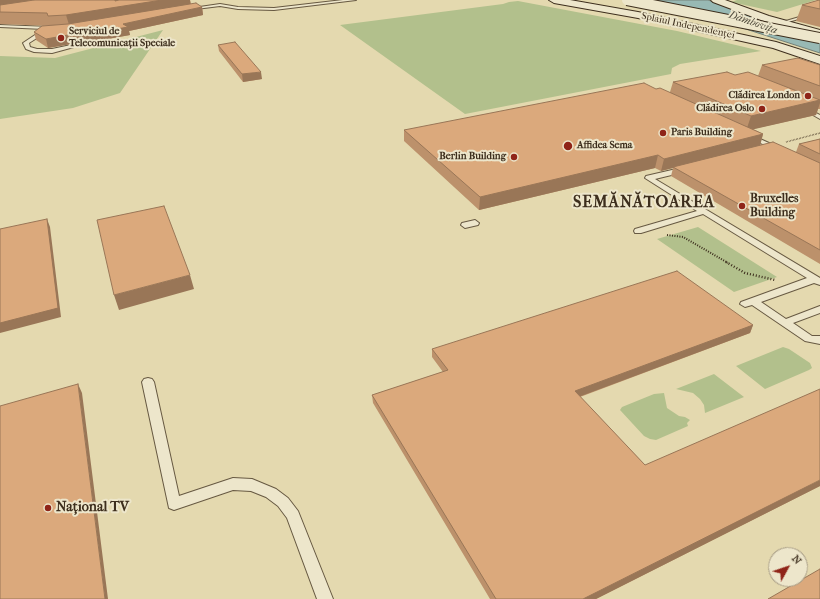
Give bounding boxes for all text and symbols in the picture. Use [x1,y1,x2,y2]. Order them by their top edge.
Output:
water label: Dâmbovița [727,9,779,37]
street label: Splaiul Independenței [640,10,736,42]
place label: Serviciul de Telecomunicații Speciale [69,26,175,50]
marker: Serviciul de Telecomunicații Speciale [56,33,66,43]
place label: Clădirea London [728,90,800,102]
marker: Clădirea London [803,91,813,101]
place label: Clădirea Oslo [696,103,754,115]
marker: Clădirea Oslo [757,104,767,114]
place label: Paris Building [671,127,732,139]
marker: Paris Building [658,128,668,138]
marker: Affidea Sema [562,140,574,152]
place label: Affidea Sema [577,140,632,152]
place label: Berlin Building [439,151,506,163]
marker: Berlin Building [509,152,519,162]
place label: Bruxelles Building [750,192,799,220]
district label: SEMĂNĂTOAREA [573,193,715,213]
marker: Bruxelles Building [737,201,747,211]
place label: Național TV [56,500,129,516]
marker: Național TV [43,503,53,513]
north arrow [768,547,808,587]
text: N [789,552,804,567]

